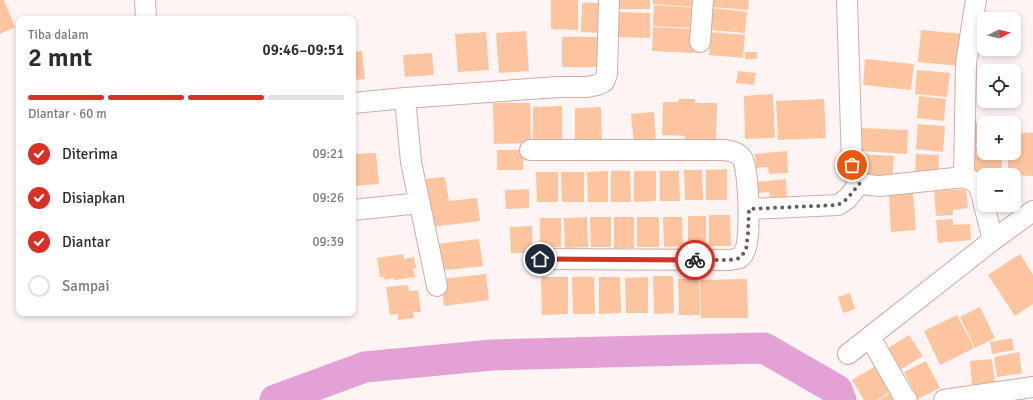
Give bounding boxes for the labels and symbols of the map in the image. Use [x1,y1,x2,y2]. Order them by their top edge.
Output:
north arrow [977,12,1021,56]
pin [835,148,869,182]
courier [675,240,715,280]
pin [523,242,557,276]

